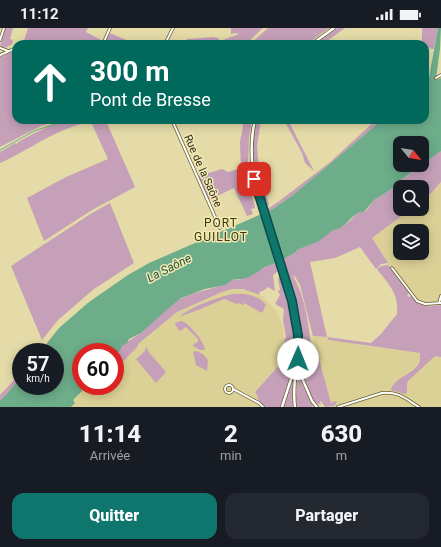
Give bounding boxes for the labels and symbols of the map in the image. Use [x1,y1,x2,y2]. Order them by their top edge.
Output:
street label: Rue de la Saône [181,133,225,210]
north arrow [393,136,429,172]
pin [237,162,271,196]
district label: PORT GUILLOT [194,216,248,244]
water label: La Saône [144,251,194,285]
position arrow [277,338,319,380]
speed limit sign: 60 [72,343,124,395]

